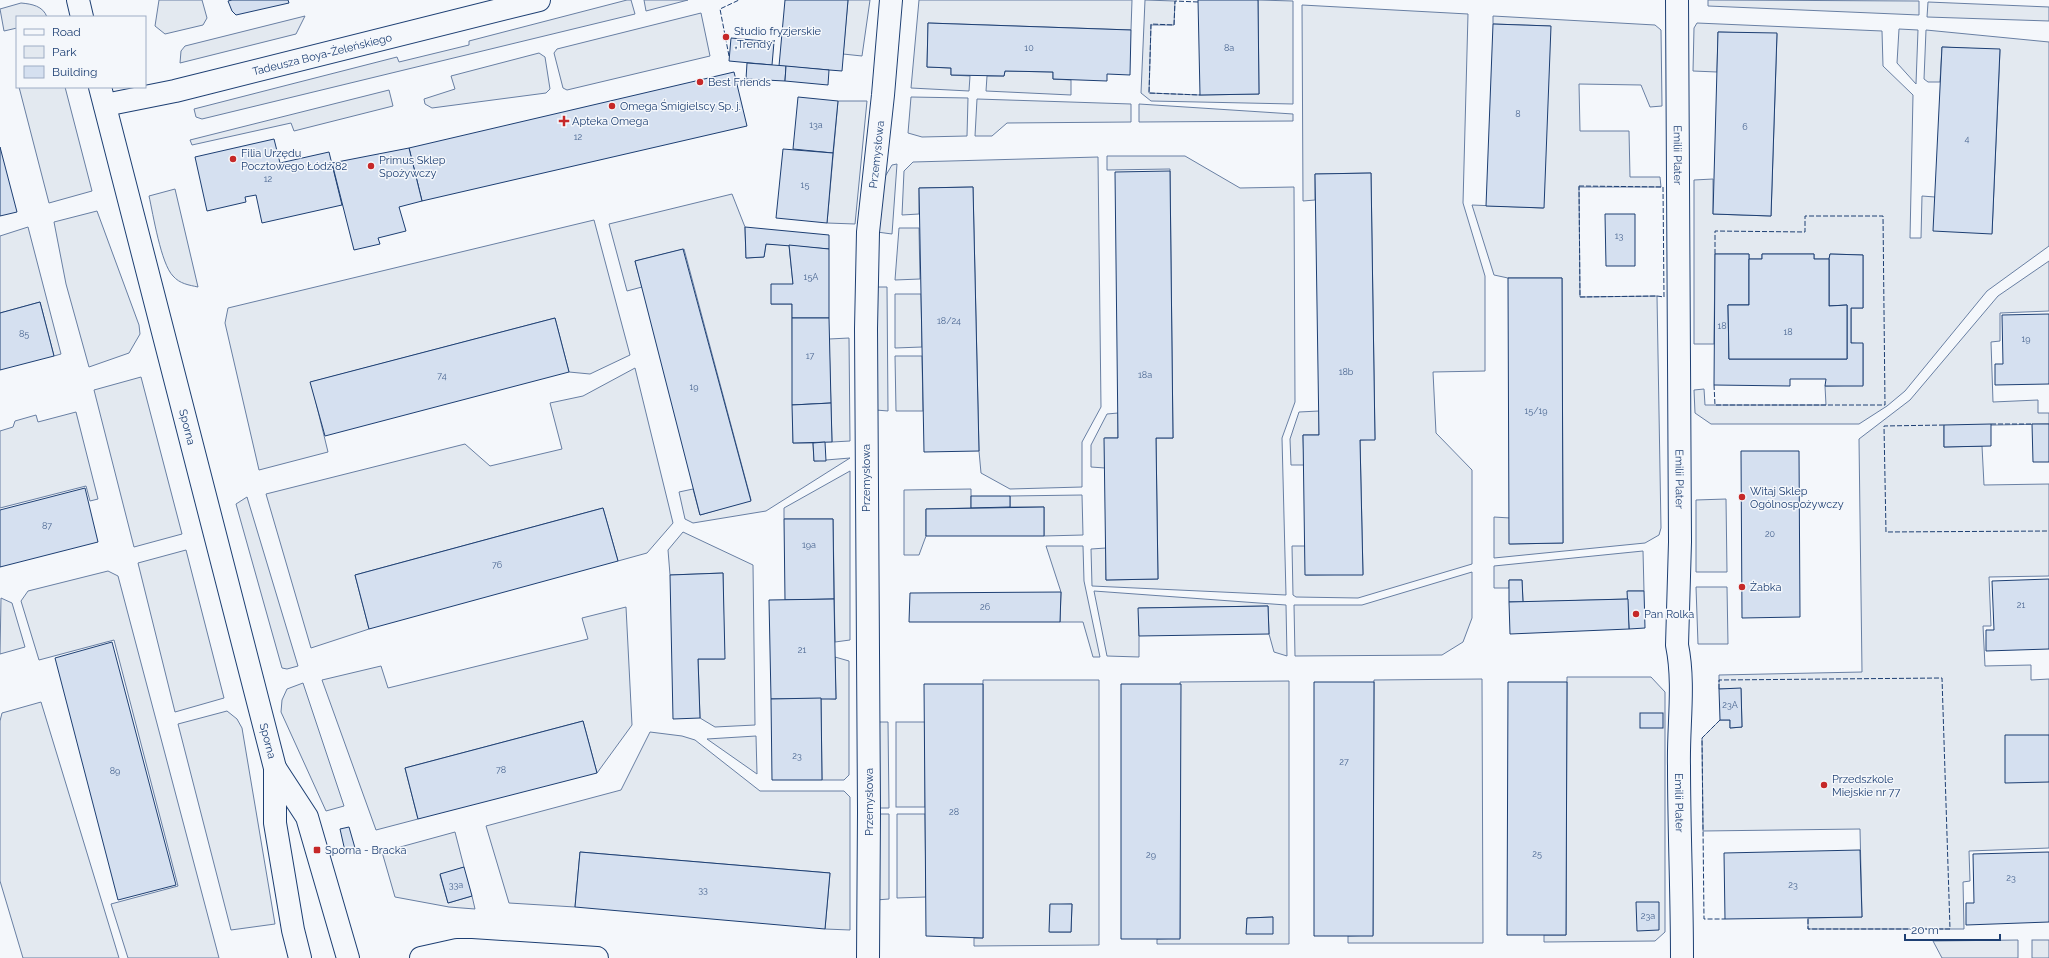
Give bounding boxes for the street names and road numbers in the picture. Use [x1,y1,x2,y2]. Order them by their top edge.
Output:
street label: Tadeusza Boya-Żeleńskiego [251,30,394,78]
street label: Przemysłowa [866,120,887,189]
street label: Emilii Plater [1671,125,1685,185]
street label: Sporna [177,408,198,446]
street label: Przemysłowa [860,444,873,512]
street label: Emilii Plater [1673,449,1686,509]
street label: Sporna [257,722,279,760]
street label: Przemysłowa [863,768,876,836]
street label: Emilii Plater [1673,773,1686,833]

